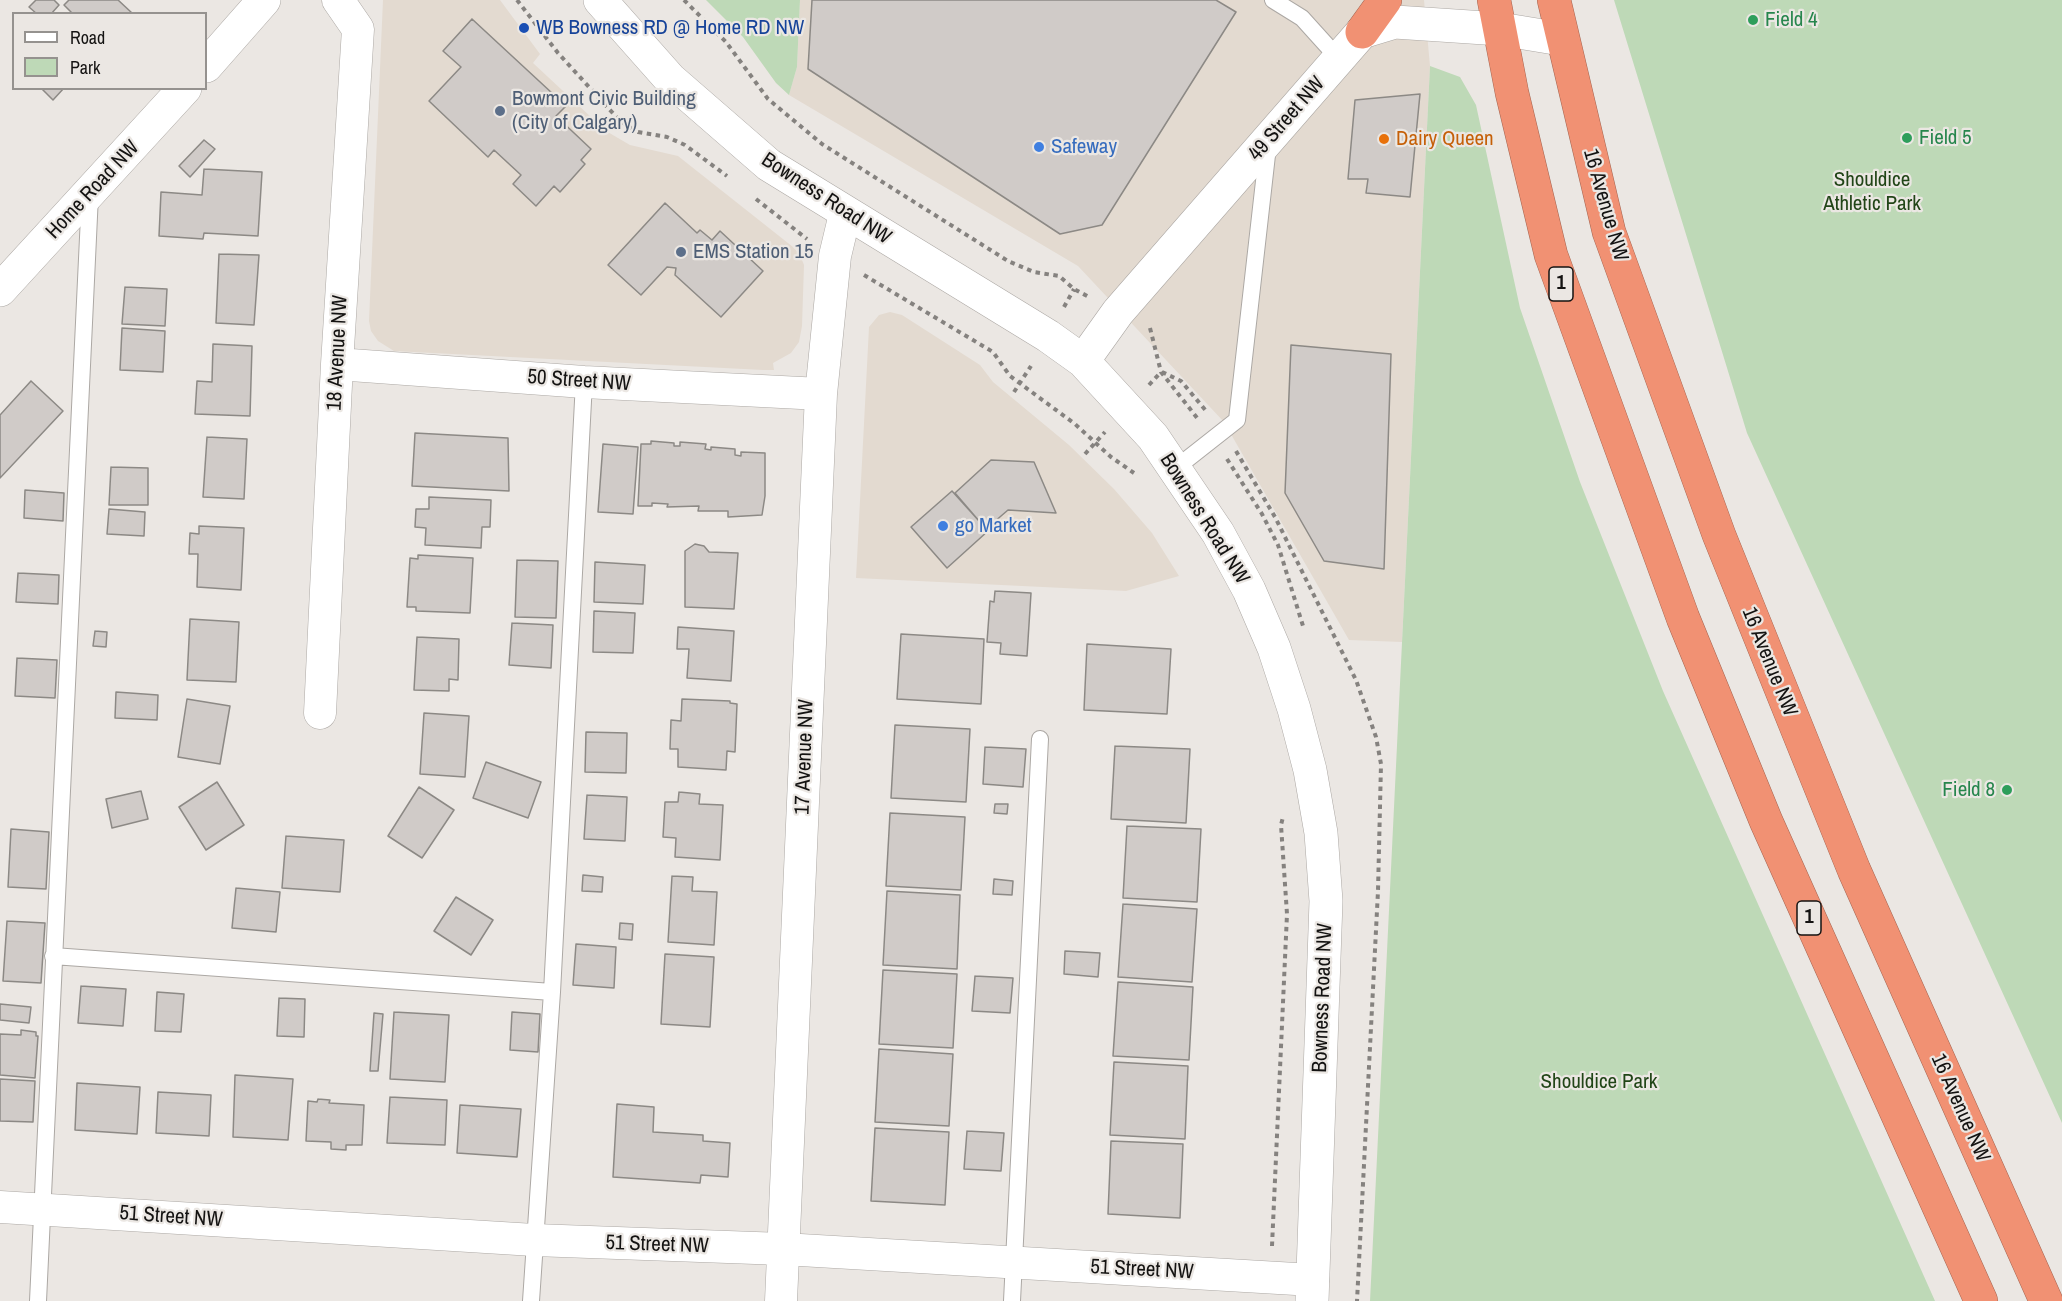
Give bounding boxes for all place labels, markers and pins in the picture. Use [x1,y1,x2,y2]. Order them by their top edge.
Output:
place label: Field 4 [1765,7,1818,33]
marker: Field 4 [1746,13,1760,27]
place label: WB Bowness RD @ Home RD NW [536,15,804,41]
marker: WB Bowness RD @ Home RD NW [517,21,531,35]
place label: Bowmont Civic Building (City of Calgary) [512,86,696,136]
marker: Bowmont Civic Building (City of Calgary) [493,104,507,118]
place label: Field 5 [1919,125,1972,151]
place label: Dairy Queen [1396,126,1494,152]
marker: Field 5 [1900,131,1914,145]
marker: Dairy Queen [1377,132,1391,146]
place label: Safeway [1051,134,1117,160]
marker: Safeway [1032,140,1046,154]
place label: EMS Station 15 [693,239,814,265]
marker: EMS Station 15 [674,245,688,259]
place label: go Market [955,513,1032,539]
marker: go Market [936,519,950,533]
place label: Field 8 [1942,777,1995,803]
marker: Field 8 [2000,783,2014,797]

